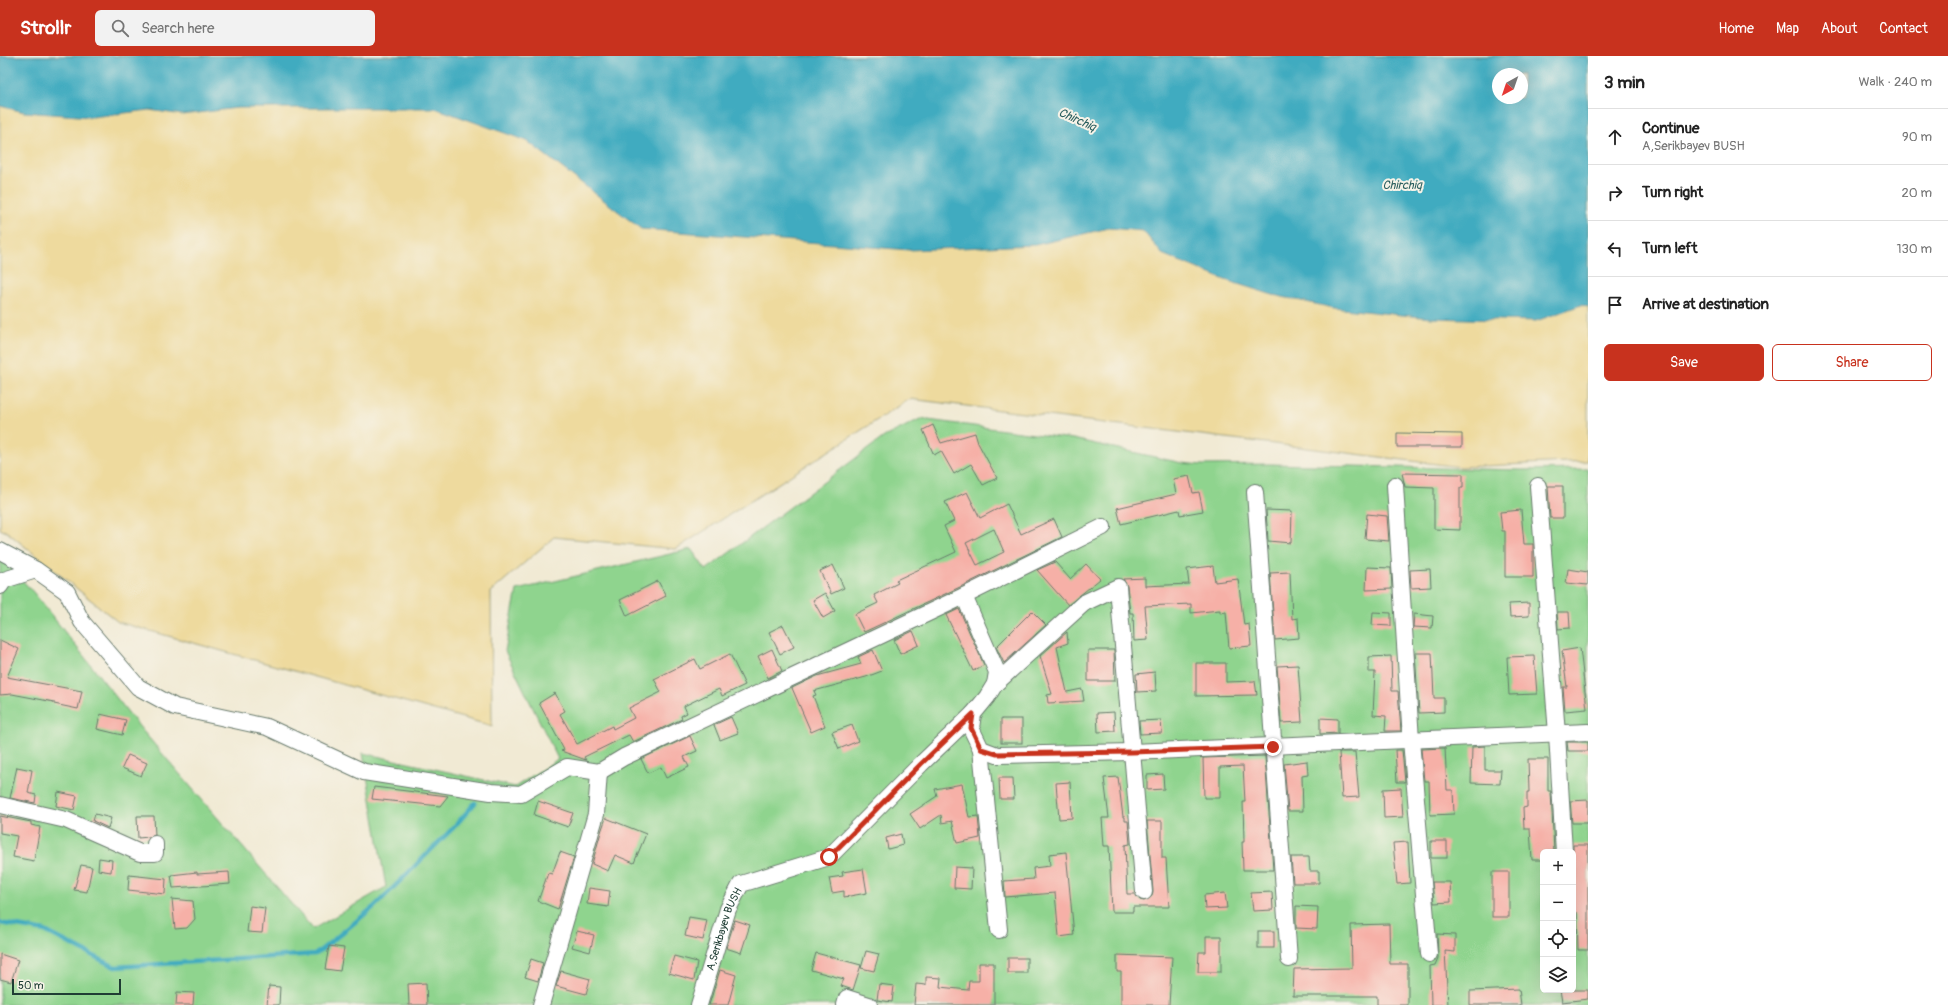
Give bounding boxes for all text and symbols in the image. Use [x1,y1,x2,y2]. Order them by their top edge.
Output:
search box [95,10,375,46]
text: Strollr [20,16,71,40]
icon: search [109,17,131,39]
text: Search here [141,19,214,38]
text: Home [1719,20,1754,37]
text: Map [1776,20,1799,37]
text: About [1821,20,1857,37]
text: Contact [1879,20,1928,37]
north arrow [1492,68,1528,104]
text: 3 min [1604,72,1645,93]
text: Walk · 240 m [1858,74,1932,90]
water label: Chirchiq [1056,105,1099,135]
text: Continue [1642,119,1700,138]
icon: ahead [1604,126,1626,148]
text: 90 m [1902,129,1932,145]
text: A,Serikbayev BUSH [1642,138,1745,154]
water label: Chirchiq [1382,178,1423,193]
icon: right [1604,182,1626,204]
text: Turn right [1642,183,1703,202]
text: 20 m [1901,185,1932,201]
icon: left [1604,238,1626,260]
text: Turn left [1642,239,1698,258]
text: 130 m [1896,241,1932,257]
icon: arrive [1604,294,1626,316]
text: Arrive at destination [1642,295,1769,314]
button: Save [1604,344,1764,381]
button: Share [1772,344,1932,381]
route end [1264,738,1282,756]
route start [820,848,838,866]
map controls [1540,849,1576,993]
button: + [1540,849,1576,885]
street label: A,Serikbayev BUSH [703,885,745,972]
button: − [1540,885,1576,921]
button: locate [1540,921,1576,957]
button: layers [1540,957,1576,993]
scale bar [12,977,121,996]
text: 50 m [18,979,44,992]

